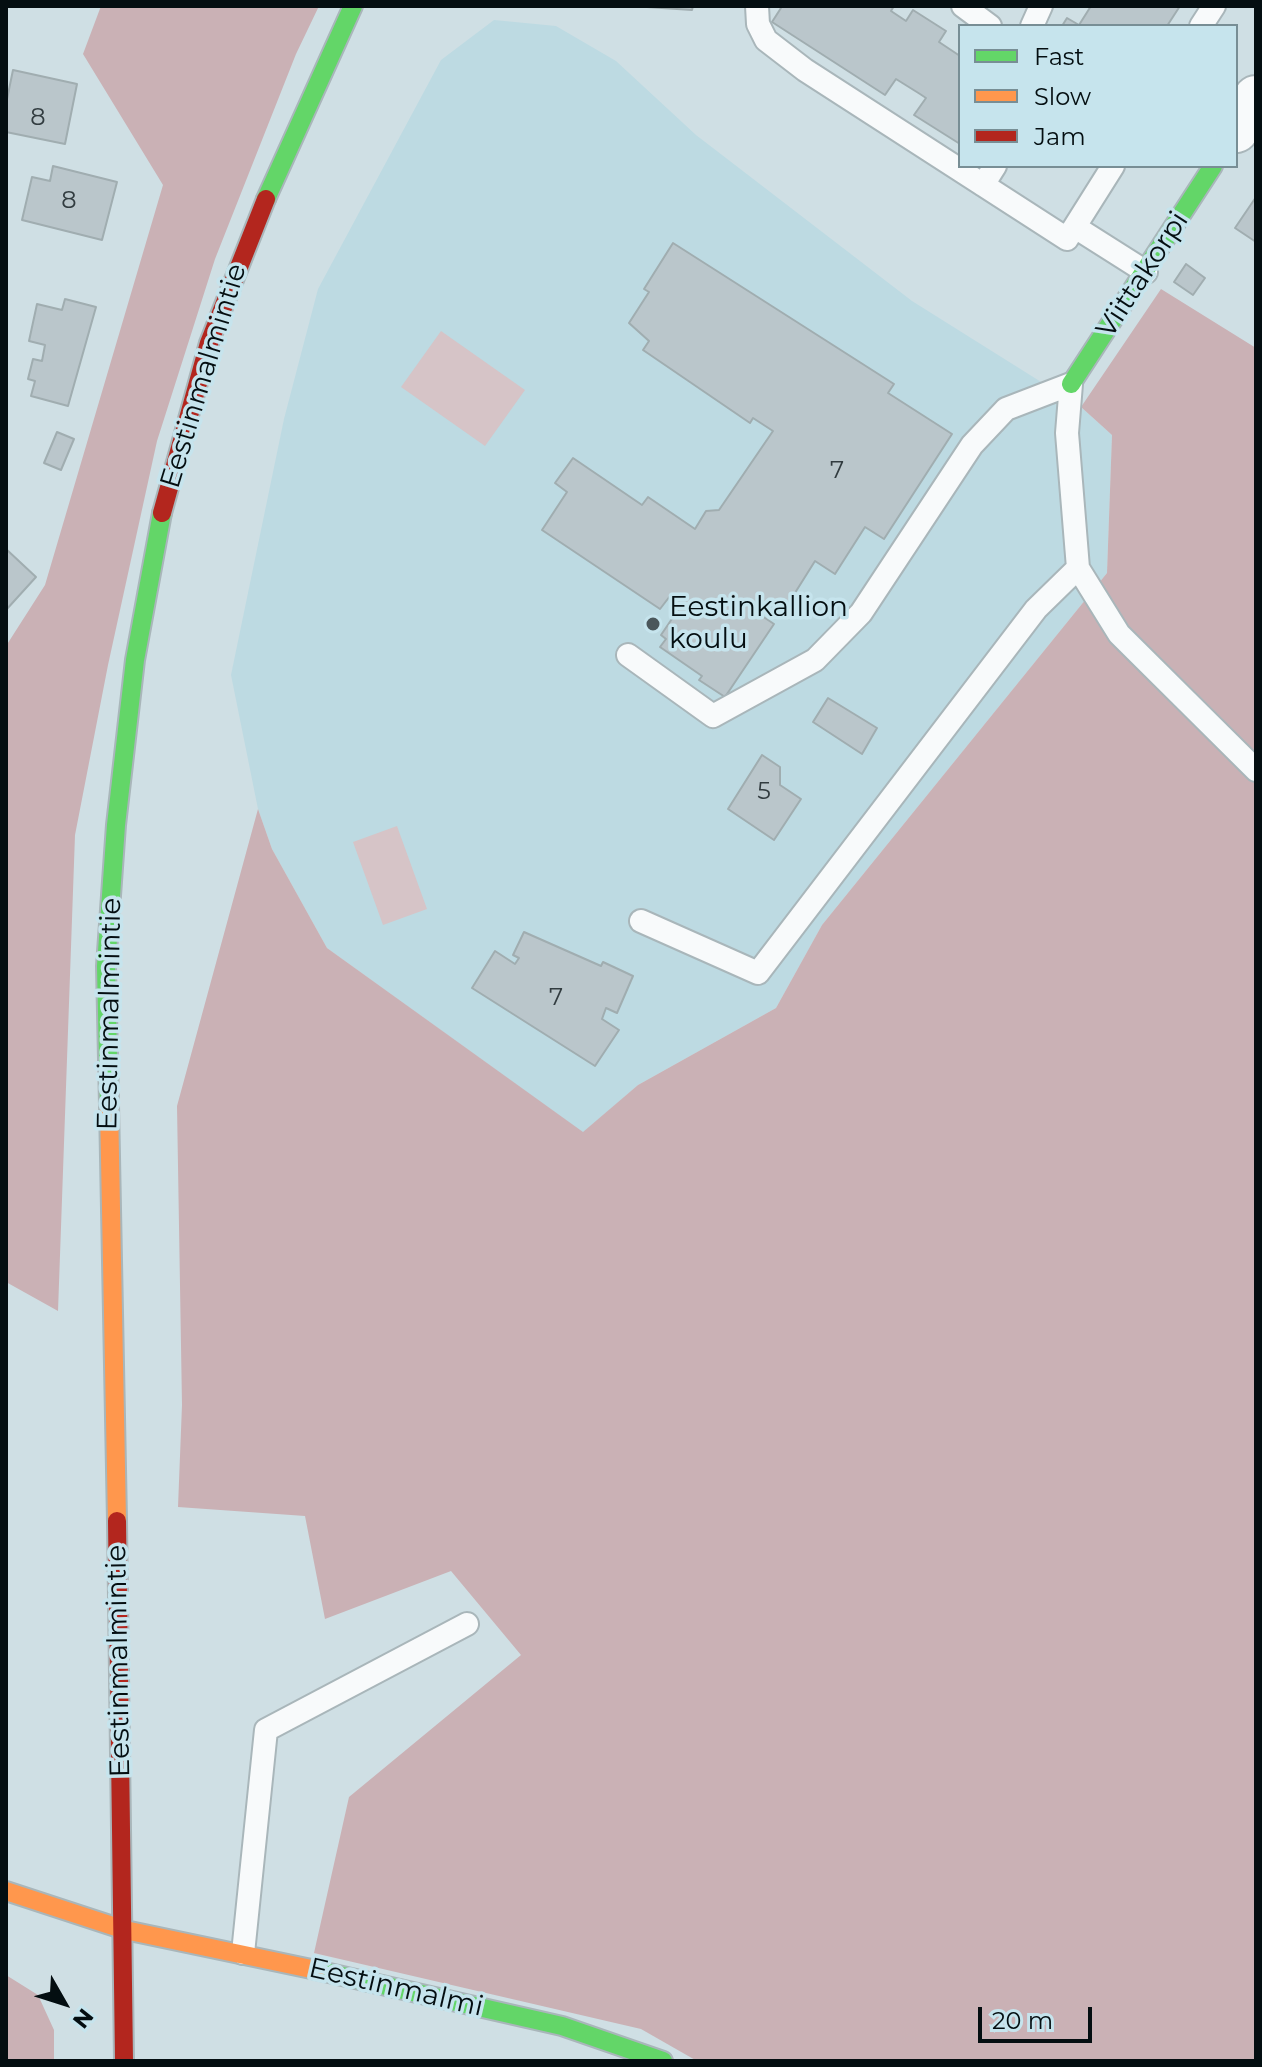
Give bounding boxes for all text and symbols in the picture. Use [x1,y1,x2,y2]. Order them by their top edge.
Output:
legend [958,24,1238,168]
text: Fast [1034,42,1084,71]
text: Slow [1034,82,1091,111]
house number: 8 [30,104,46,132]
text: Jam [1034,122,1086,151]
house number: 8 [61,187,77,215]
street label: Viittakorpi [1090,206,1196,344]
street label: Eestinmalmintie [154,260,254,492]
house number: 7 [830,457,844,485]
place label: Eestinkallion koulu [669,591,848,657]
marker: Eestinkallion koulu [644,615,662,633]
house number: 5 [757,778,771,806]
street label: Eestinmalmintie [91,897,129,1131]
house number: 7 [549,984,563,1012]
street label: Eestinmalmintie [100,1544,138,1778]
street label: Eestinmalmi [306,1952,486,2024]
north arrow [24,1963,104,2043]
scale bar [982,1991,1096,2041]
text: N [67,2003,99,2034]
text: 20 m [992,2006,1053,2035]

